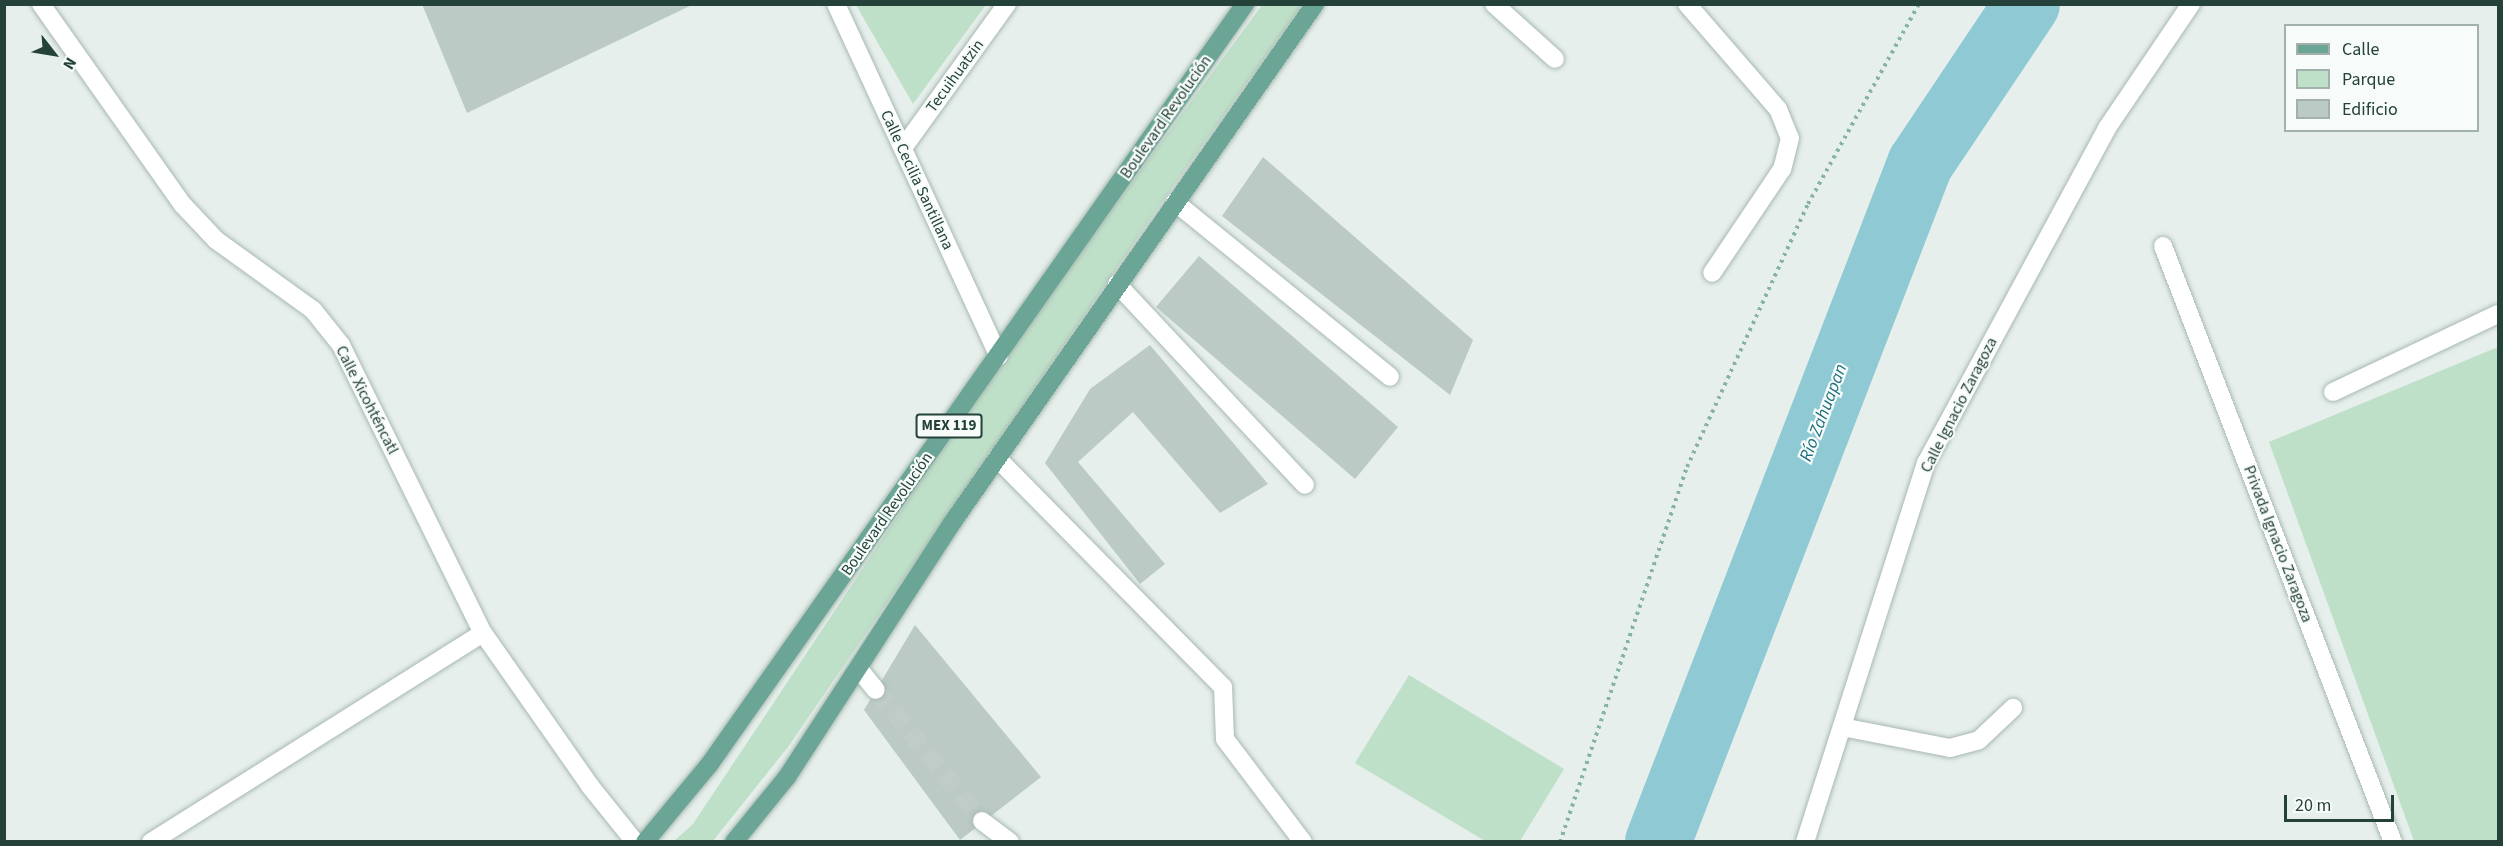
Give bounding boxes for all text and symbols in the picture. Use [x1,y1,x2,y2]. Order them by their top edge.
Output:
north arrow [24,24,84,84]
legend [2284,24,2479,132]
street label: Tecuihuatzin [922,36,988,116]
text: Calle [2342,37,2379,62]
street label: Boulevard Revolución [1116,52,1216,182]
text: N [57,53,82,73]
text: Parque [2342,67,2395,92]
text: Edificio [2342,97,2398,122]
street label: Calle Cecilia Santillana [876,107,958,253]
street label: Calle Ignacio Zaragoza [1917,334,2001,476]
street label: Calle Xicohténcatl [331,342,403,458]
water label: Río Zahuapan [1796,361,1852,465]
road number: MEX 119 [914,414,984,438]
street label: Boulevard Revolución [837,449,937,579]
street label: Privada Ignacio Zaragoza [2239,463,2317,625]
scale bar [2287,783,2396,821]
text: 20 m [2295,793,2331,818]

